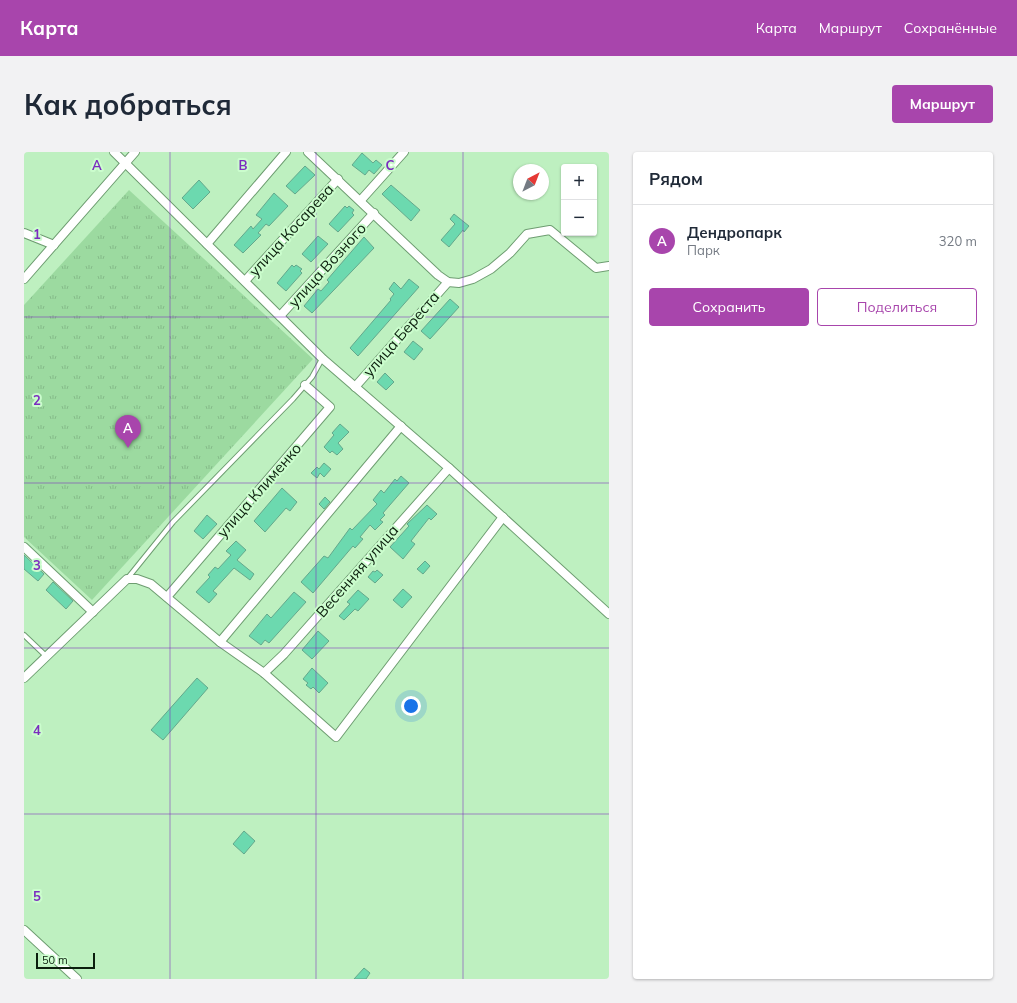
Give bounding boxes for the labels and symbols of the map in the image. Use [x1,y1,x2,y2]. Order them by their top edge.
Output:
text: A [92,157,102,173]
text: B [239,157,248,173]
text: C [386,157,395,173]
north arrow [513,164,549,200]
street label: улица Косарева [245,180,337,280]
street label: улица Возного [284,219,370,311]
text: 1 [33,226,41,242]
street label: улица Береста [359,287,443,381]
text: 2 [33,392,41,408]
pin: A [115,415,141,448]
street label: улица Клименко [213,439,305,541]
street label: Весенняя улица [312,521,402,621]
text: 3 [33,557,41,573]
your location [401,696,421,716]
text: 4 [33,722,41,738]
text: 5 [33,888,41,904]
scale bar [36,951,95,970]

